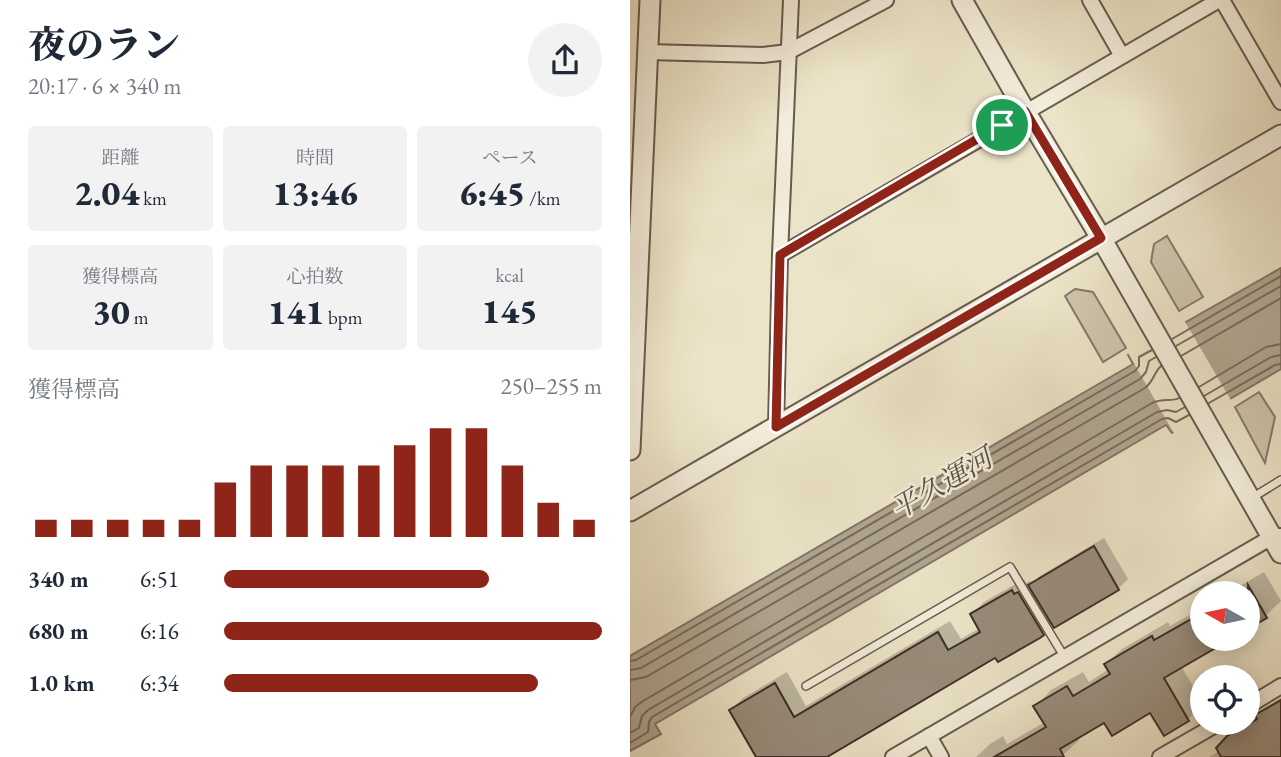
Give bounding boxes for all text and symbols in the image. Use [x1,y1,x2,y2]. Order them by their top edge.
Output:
text: 夜のラン [28,20,180,69]
button: share [528,23,602,97]
text: 20:17 · 6 × 340 m [28,71,181,101]
pin [972,95,1032,155]
icon: arrive [983,106,1021,144]
text: 距離 [101,145,139,170]
text: 時間 [296,145,334,170]
text: ペース [482,145,538,170]
text: 2.04 [74,170,139,215]
text: 13:46 [272,170,358,215]
text: 6:45 [459,170,526,215]
text: km [139,186,167,211]
text: /km [526,186,561,211]
text: kcal [495,263,524,288]
text: 獲得標高 [82,264,158,289]
text: 心拍数 [286,264,344,289]
text: 145 [481,288,538,333]
text: 30 [92,289,130,334]
text: 141 [268,289,324,334]
text: m [130,305,149,330]
text: bpm [324,305,362,330]
text: 250–255 m [501,371,602,401]
text: 獲得標高 [28,374,120,404]
water label: 平久運河 [883,437,1003,527]
text: 340 m [28,564,89,594]
text: 6:51 [140,564,179,594]
north arrow [1190,581,1260,651]
map controls [1190,581,1260,735]
text: 680 m [28,616,89,646]
text: 6:16 [140,616,179,646]
button: locate [1190,665,1260,735]
text: 1.0 km [28,668,95,698]
text: 6:34 [140,668,179,698]

